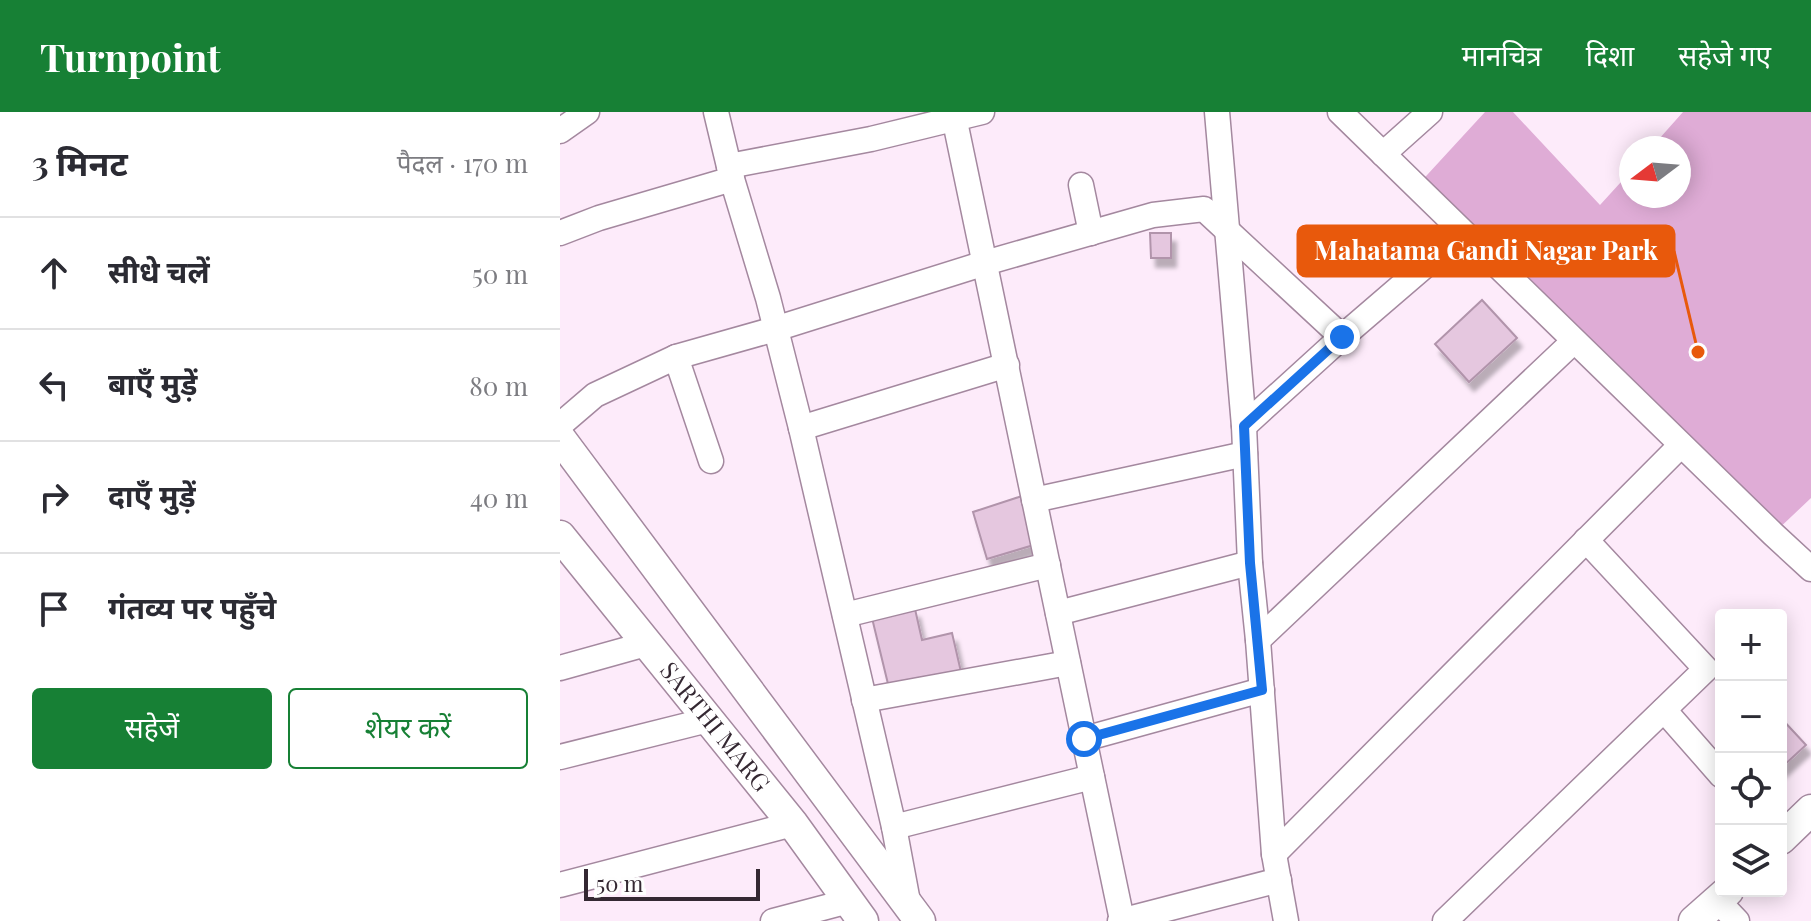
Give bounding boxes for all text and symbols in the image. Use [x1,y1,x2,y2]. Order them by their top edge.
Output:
text: Turnpoint [40,31,221,82]
text: मानचित्र [1462,36,1542,73]
text: दिशा [1586,36,1634,73]
text: सहेजे गए [1678,36,1771,73]
north arrow [1619,136,1691,208]
text: 3 मिनट [32,139,128,185]
text: पैदल · 170 m [397,145,528,180]
callout: Mahatama Gandi Nagar Park [1298,226,1674,276]
text: Mahatama Gandi Nagar Park [1314,232,1659,267]
icon: ahead [32,251,76,295]
text: सीधे चलें [108,251,210,291]
text: 50 m [472,256,528,291]
route end [1324,319,1360,355]
icon: left [32,363,76,407]
text: बाएँ मुड़ें [108,363,197,403]
text: 80 m [469,368,528,403]
icon: right [32,475,76,519]
text: दाएँ मुड़ें [108,475,196,515]
text: 40 m [470,480,528,515]
icon: arrive [32,587,76,631]
text: गंतव्य पर पहुँचे [108,587,276,627]
map controls [1715,609,1787,897]
button: + [1715,609,1787,681]
street label: SARTHI MARG [654,654,779,798]
button: − [1715,681,1787,753]
button: सहेजें [32,688,272,769]
button: शेयर करें [288,688,528,769]
route start [1066,721,1102,757]
button: locate [1715,753,1787,825]
button: layers [1715,825,1787,897]
scale bar [584,865,760,901]
text: 50 m [596,868,643,898]

